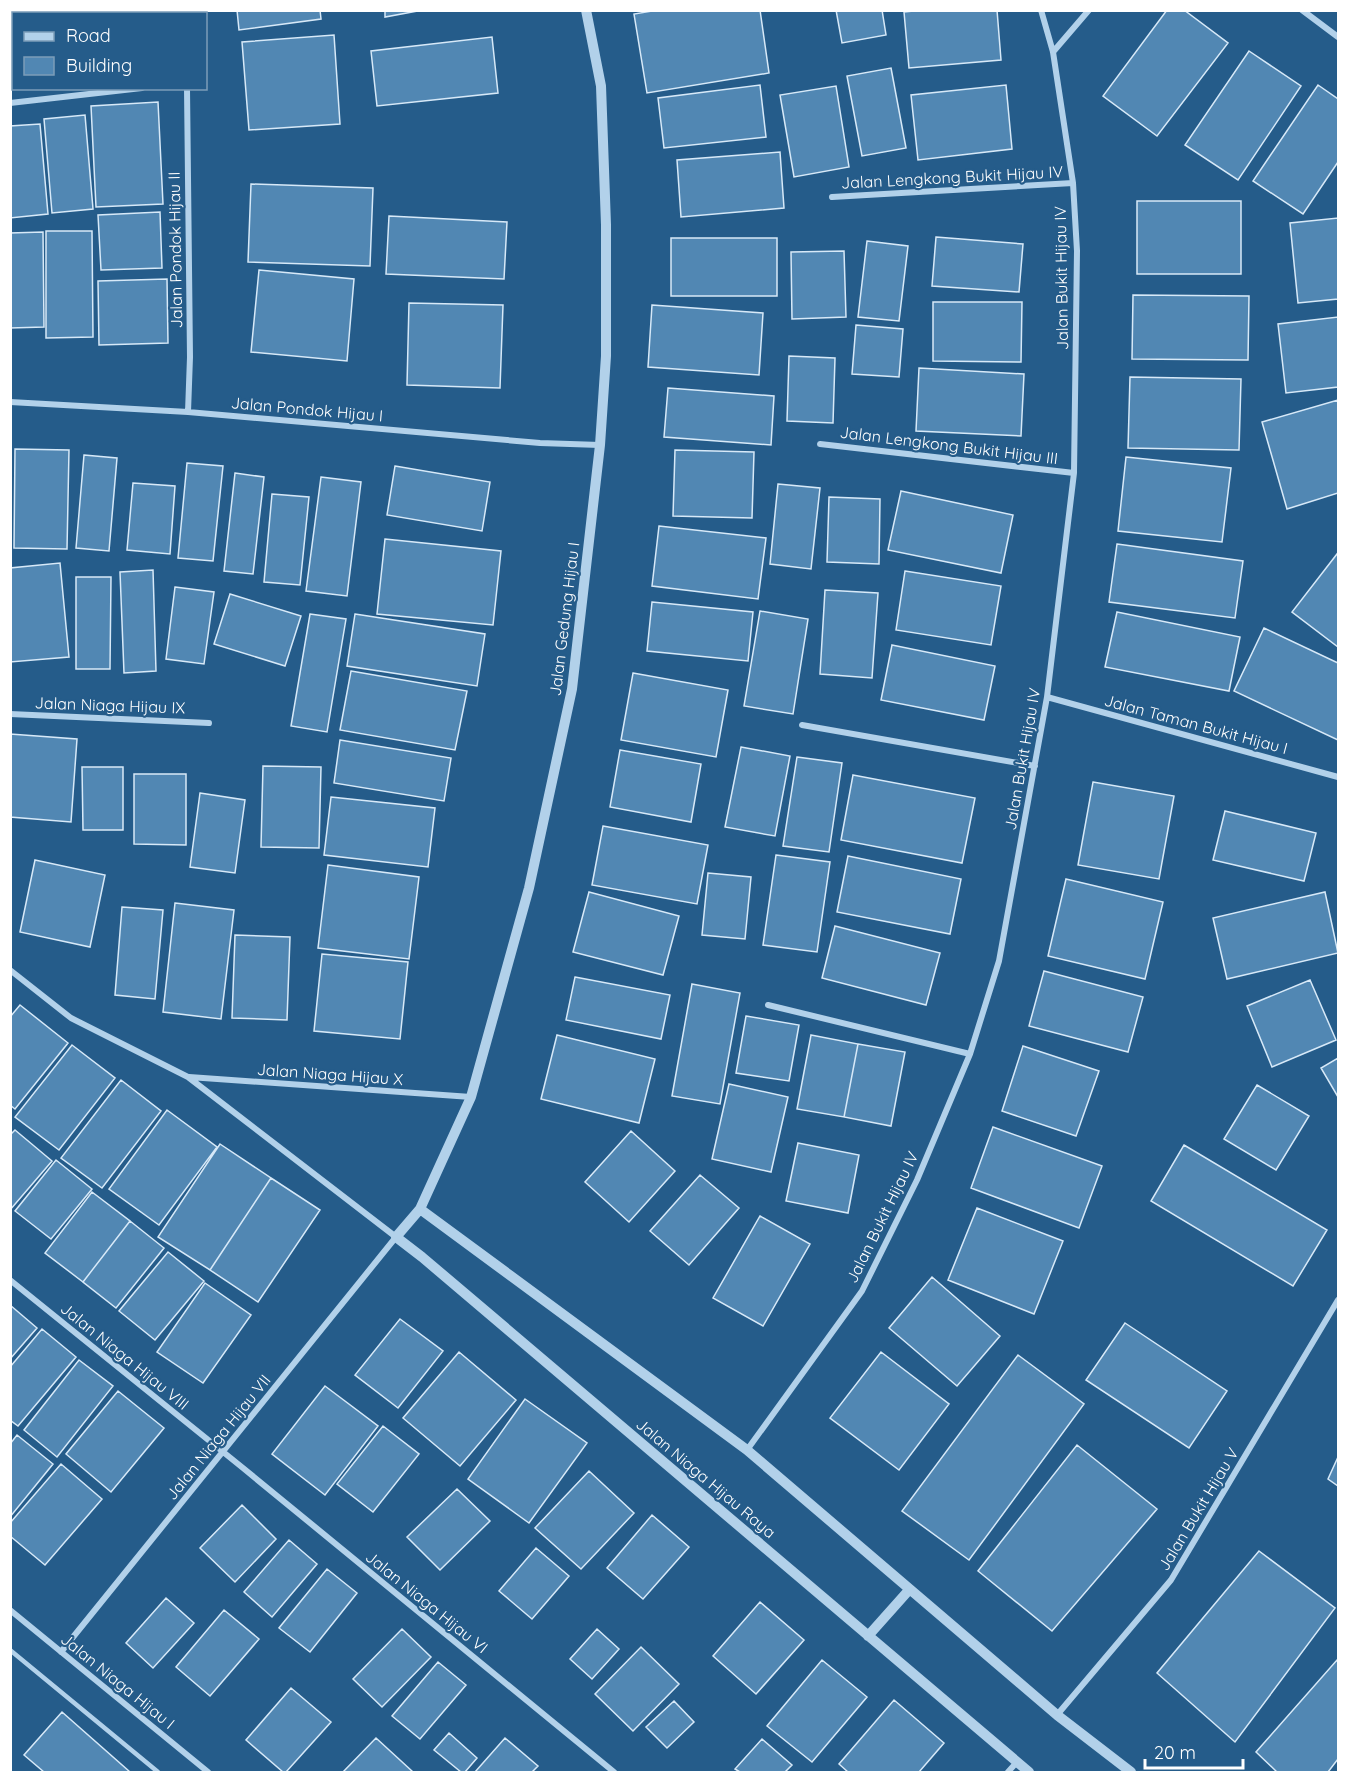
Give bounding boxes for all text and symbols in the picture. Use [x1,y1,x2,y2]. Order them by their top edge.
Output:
legend [12,12,207,90]
text: Road [66,24,111,47]
text: Building [66,54,132,77]
street label: Jalan Lengkong Bukit Hijau IV [840,161,1064,193]
street label: Jalan Pondok Hijau II [164,171,186,329]
street label: Jalan Bukit Hijau IV [1050,205,1072,350]
street label: Jalan Pondok Hijau I [230,392,384,426]
street label: Jalan Lengkong Bukit Hijau III [839,422,1059,468]
street label: Jalan Gedung Hijau I [545,541,583,697]
street label: Jalan Bukit Hijau IV [1000,686,1044,832]
street label: Jalan Taman Bukit Hijau I [1102,690,1290,758]
street label: Jalan Niaga Hijau IX [34,692,186,718]
street label: Jalan Niaga Hijau X [256,1059,404,1089]
street label: Jalan Bukit Hijau IV [841,1148,923,1286]
street label: Jalan Niaga Hijau VIII [57,1298,193,1414]
street label: Jalan Niaga Hijau VII [161,1370,275,1504]
street label: Jalan Niaga Hijau Raya [632,1414,780,1542]
street label: Jalan Bukit Hijau V [1153,1444,1243,1574]
street label: Jalan Niaga Hijau VI [362,1547,492,1657]
street label: Jalan Niaga Hijau I [57,1629,179,1733]
scale bar [1145,1732,1242,1770]
text: 20 m [1154,1741,1196,1764]

